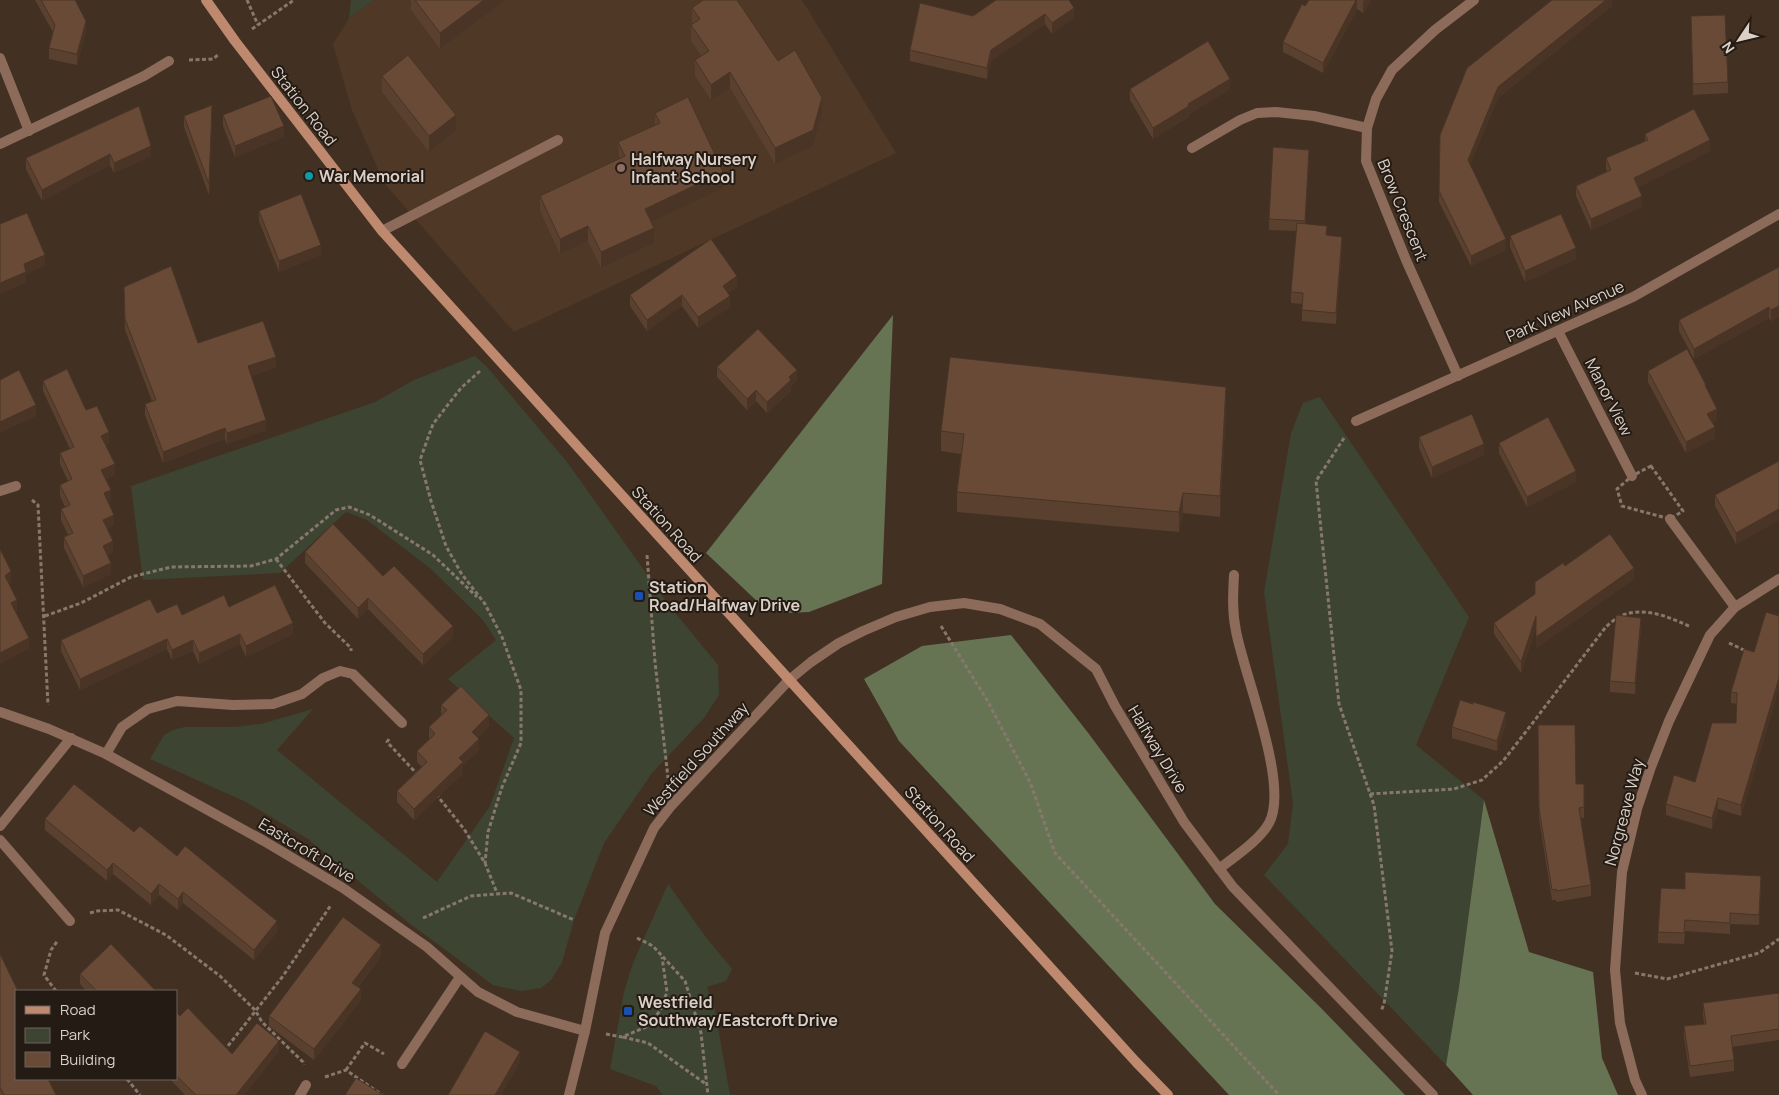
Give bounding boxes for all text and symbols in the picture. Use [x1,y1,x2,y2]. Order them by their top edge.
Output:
north arrow [1714,15,1764,65]
text: N [1717,38,1739,57]
street label: Station Road [266,62,342,150]
place label: Halfway Nursery Infant School [631,148,757,188]
street label: Brow Crescent [1372,156,1434,264]
marker: Halfway Nursery Infant School [615,162,627,174]
place label: War Memorial [319,165,424,187]
marker: War Memorial [303,170,315,182]
street label: Park View Avenue [1502,275,1628,347]
street label: Manor View [1580,354,1638,440]
street label: Station Road [627,481,707,567]
place label: Station Road/Halfway Drive [649,576,801,616]
marker: Station Road/Halfway Drive [633,590,645,602]
street label: Westfield Southway [639,697,754,821]
street label: Halfway Drive [1123,701,1193,797]
street label: Norgreave Way [1599,755,1649,868]
street label: Station Road [900,781,980,867]
street label: Eastcroft Drive [255,812,359,888]
legend [15,990,178,1080]
place label: Westfield Southway/Eastcroft Drive [638,991,838,1031]
text: Road [60,999,96,1020]
marker: Westfield Southway/Eastcroft Drive [622,1005,634,1017]
text: Park [60,1024,90,1045]
text: Building [60,1049,115,1070]

